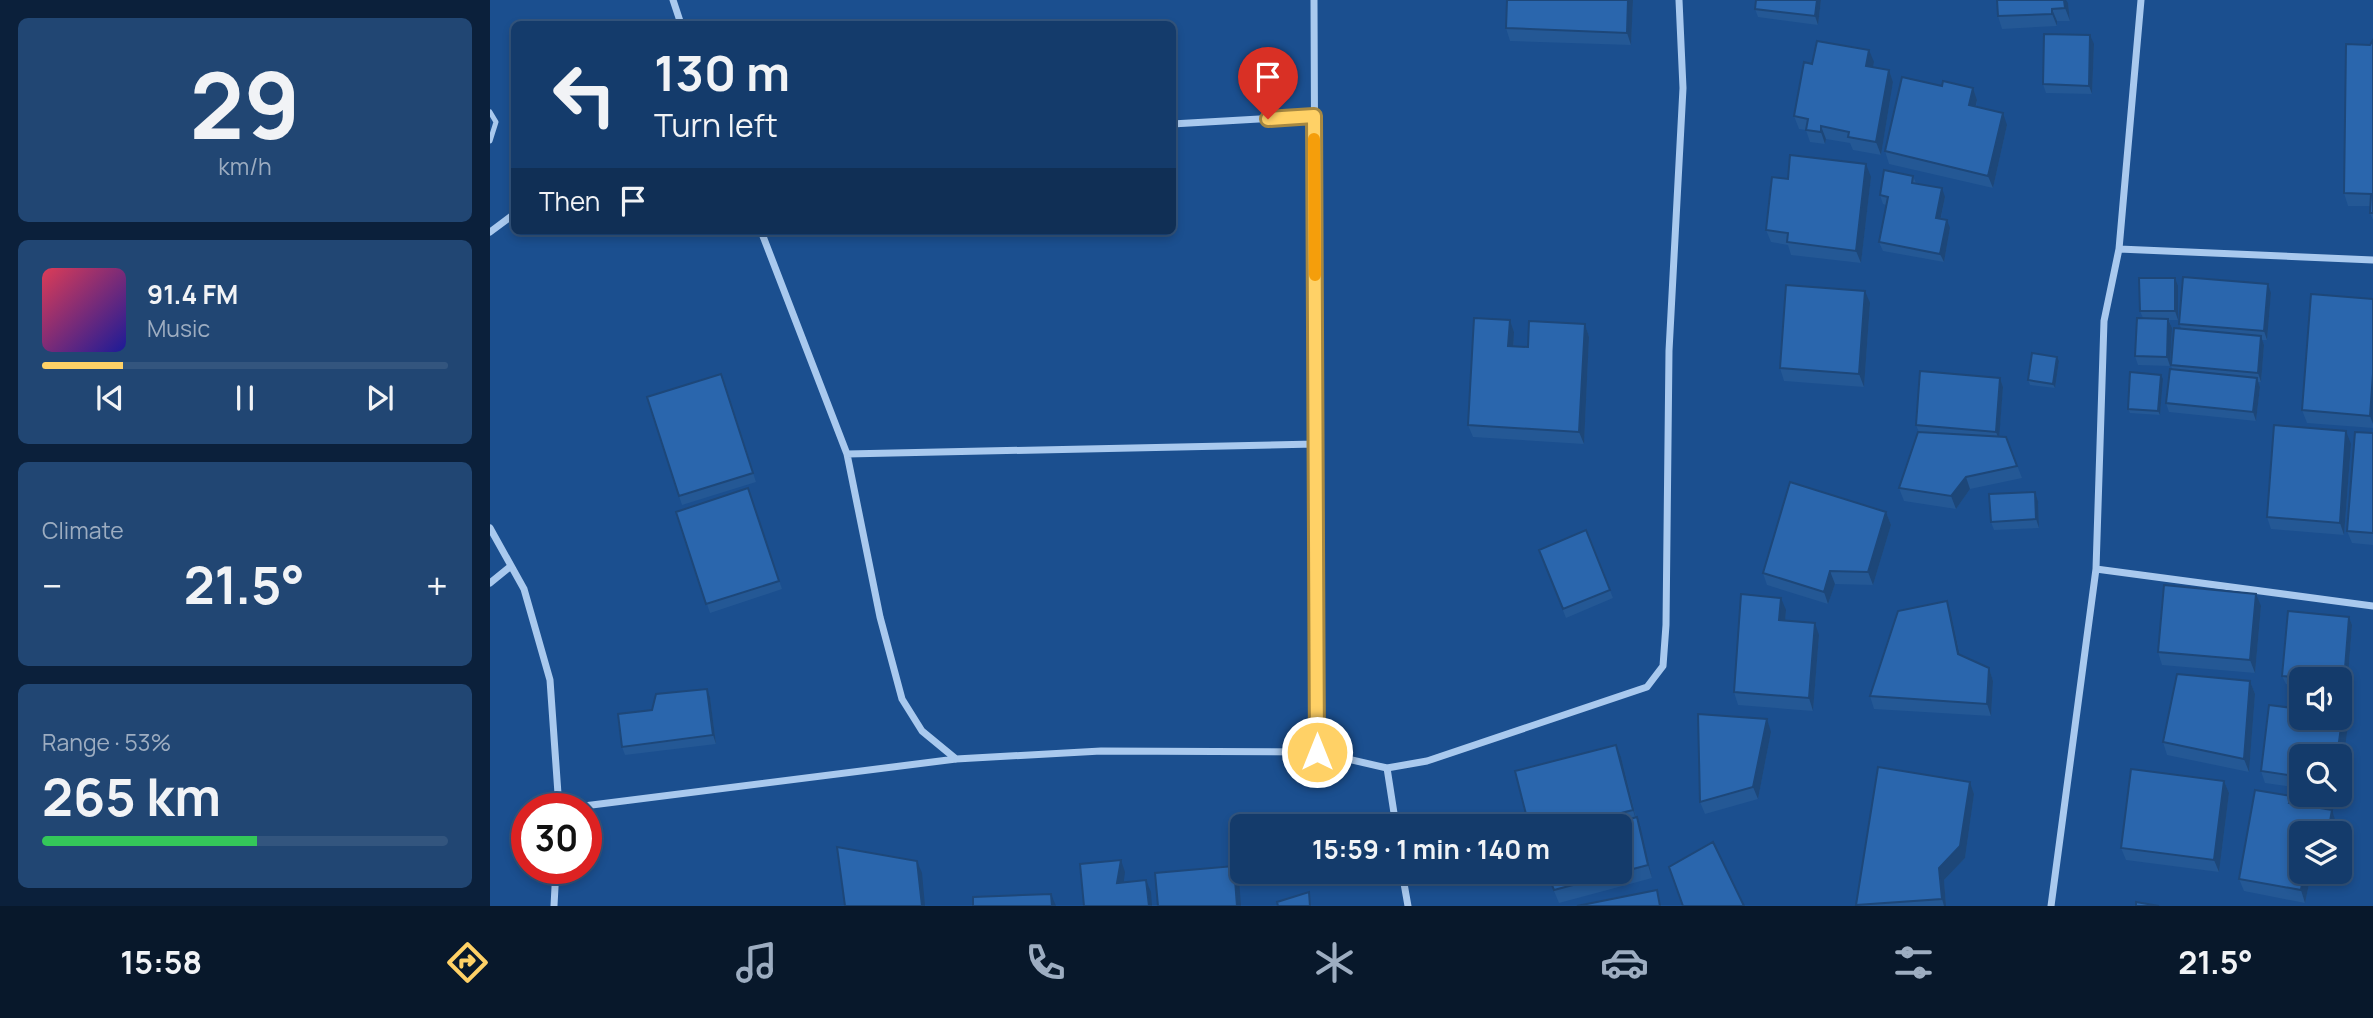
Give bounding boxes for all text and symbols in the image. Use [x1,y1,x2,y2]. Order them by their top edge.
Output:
text: 130 m [654,39,790,106]
text: 29 [190,42,300,166]
pin [1238,47,1298,119]
icon: left [539,49,630,140]
icon: arrive [1249,58,1287,96]
text: Turn left [654,103,778,147]
text: km/h [218,150,272,182]
icon: arrive [614,182,652,220]
text: Then [539,183,600,219]
text: 91.4 FM [147,276,238,312]
text: Music [147,312,210,344]
icon: previous [91,379,129,417]
icon: pause [226,379,264,417]
icon: next [361,379,399,417]
text: Climate [42,514,124,546]
text: 21.5° [184,549,305,620]
text: − [42,559,63,611]
text: + [426,559,448,611]
map controls [2289,667,2352,884]
button: sound [2289,667,2352,730]
position arrow [1280,715,1354,789]
text: Range · 53% [42,726,171,758]
button: search [2289,744,2352,807]
text: 265 km [42,761,221,832]
speed limit sign: 30 [511,793,602,884]
button: layers [2289,821,2352,884]
text: 15:59 · 1 min · 140 m [1312,831,1550,867]
icon: directions [443,938,492,987]
icon: music [732,938,781,987]
icon: phone [1021,938,1070,987]
icon: climate [1310,938,1359,987]
icon: car [1600,938,1649,987]
icon: filters [1889,938,1938,987]
text: 15:58 [120,940,202,984]
text: 21.5° [2178,940,2253,984]

